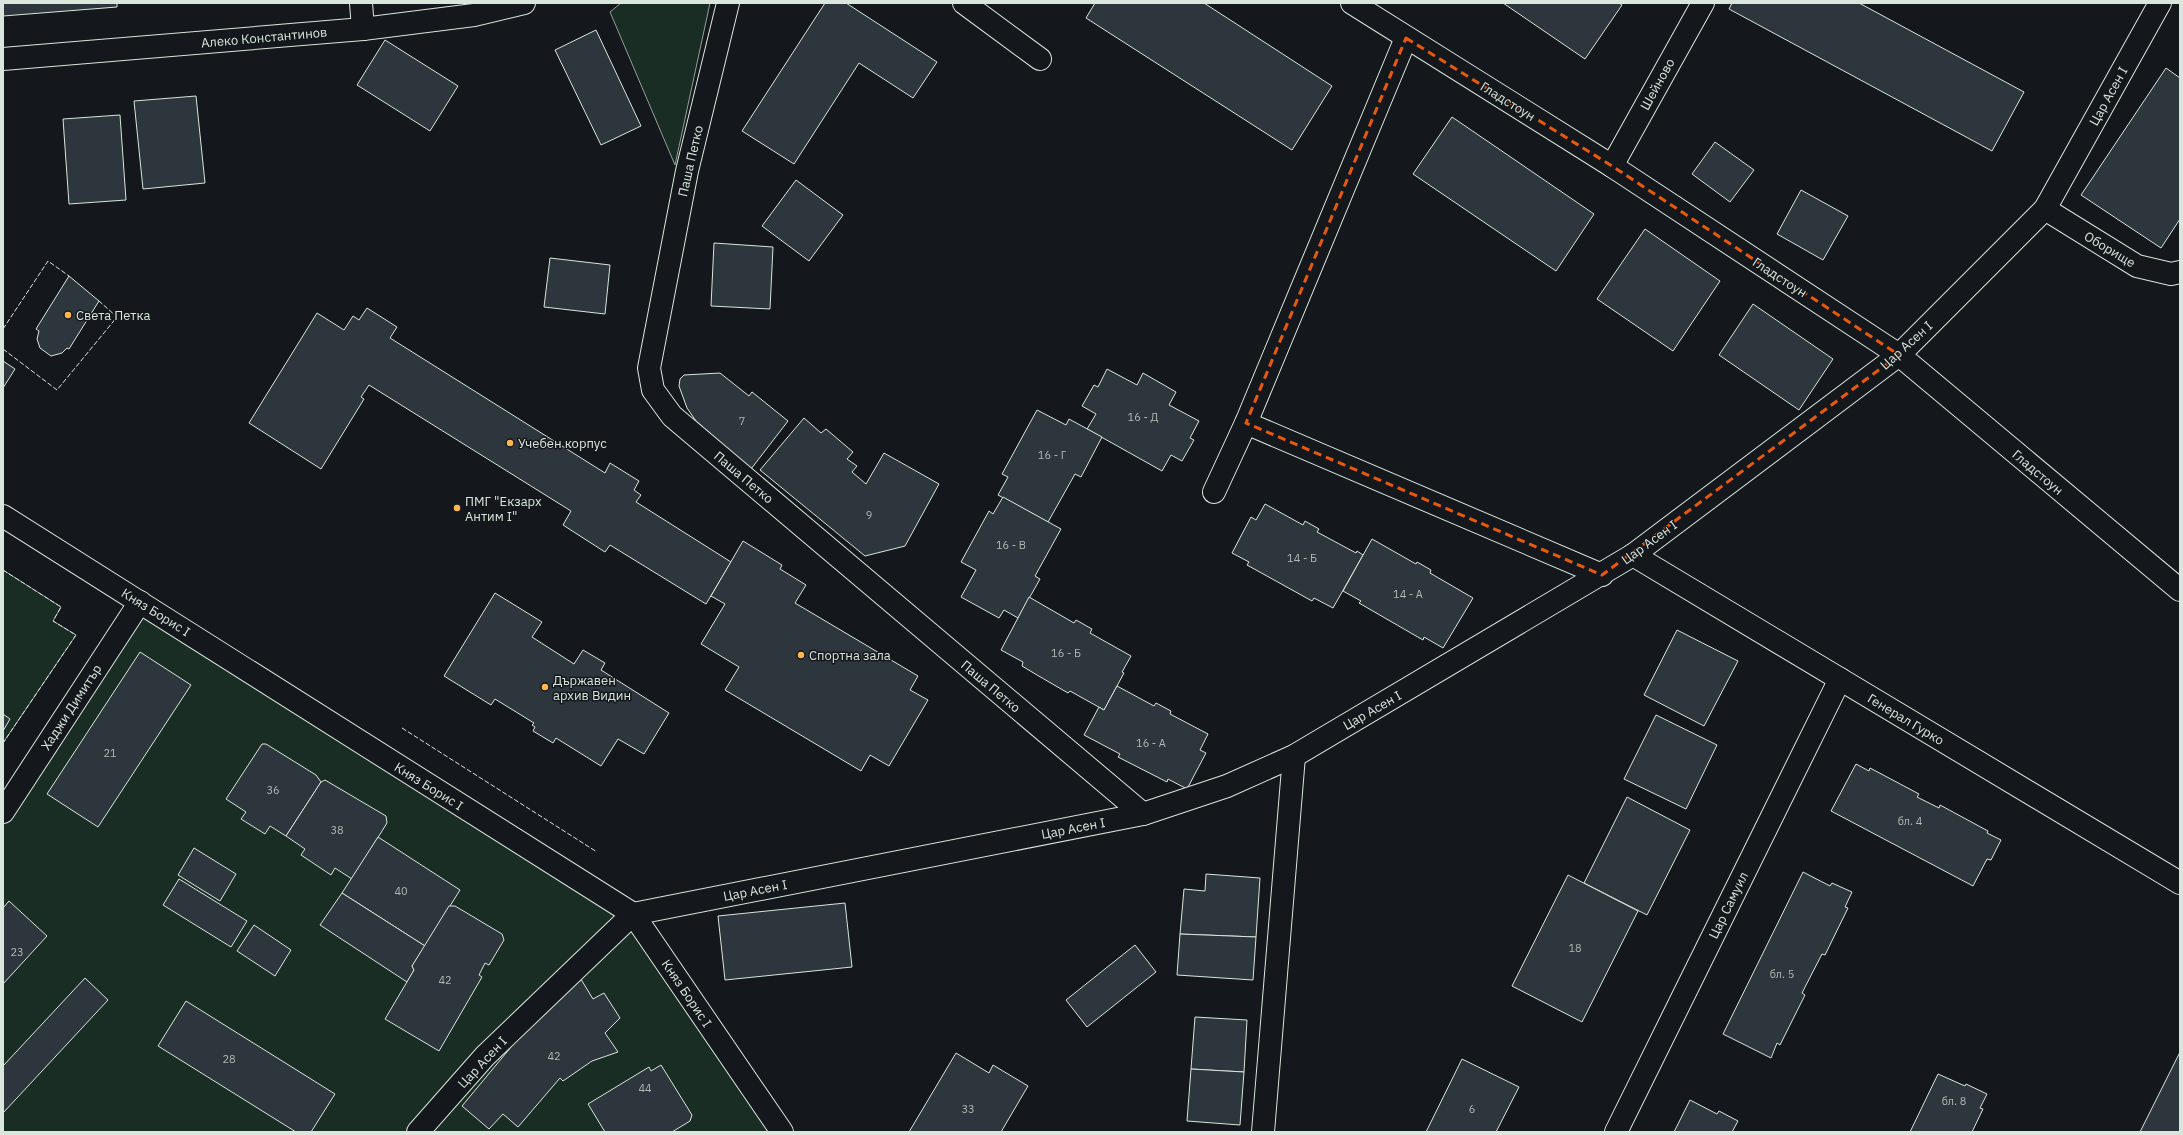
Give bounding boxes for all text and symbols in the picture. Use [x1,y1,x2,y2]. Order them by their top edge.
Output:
street label: Алеко Константинов [200,24,328,51]
street label: Шейново [1636,55,1679,113]
street label: Цар Асен I [2085,64,2132,129]
street label: Гладстоун [1477,78,1538,125]
street label: Паша Петко [674,124,707,198]
street label: Оборище [2081,227,2138,271]
street label: Гладстоун [1749,253,1810,301]
place label: Света Петка [76,307,150,324]
marker: Света Петка [63,310,73,320]
street label: Цар Асен I [1877,317,1936,373]
house number: 16 - Д [1128,410,1158,424]
house number: 7 [739,414,745,428]
place label: Учебен корпус [518,435,607,452]
marker: Учебен корпус [505,438,515,448]
street label: Гладстоун [2009,446,2067,499]
street label: Паша Петко [710,448,777,507]
house number: 16 - Г [1038,448,1067,462]
place label: ПМГ "Екзарх Антим I" [465,493,542,525]
marker: ПМГ "Екзарх Антим I" [452,503,462,513]
house number: 9 [866,508,872,522]
street label: Цар Асен I [1618,516,1681,568]
house number: 16 - В [996,538,1026,552]
house number: 14 - Б [1287,551,1317,565]
street label: Княз Борис I [118,584,193,640]
house number: 14 - А [1393,587,1423,601]
house number: 16 - Б [1051,646,1081,660]
place label: Спортна зала [809,647,891,664]
marker: Спортна зала [796,650,806,660]
street label: Паша Петко [957,657,1024,716]
street label: Хаджи Димитър [37,661,105,753]
place label: Държавен архив Видин [553,672,631,704]
marker: Държавен архив Видин [540,682,550,692]
street label: Цар Асен I [1340,687,1405,734]
street label: Генерал Гурко [1864,690,1947,749]
house number: 16 - А [1136,736,1166,750]
house number: 21 [103,746,117,760]
street label: Княз Борис I [391,758,466,814]
house number: 36 [266,783,280,797]
street label: Цар Асен I [1040,814,1107,843]
house number: бл. 4 [1898,814,1923,828]
house number: 38 [330,823,344,837]
street label: Цар Самуил [1705,869,1752,942]
street label: Цар Асен I [722,876,789,905]
house number: 40 [394,884,408,898]
house number: 18 [1568,941,1582,955]
house number: 23 [10,945,24,959]
street label: Княз Борис I [658,956,715,1030]
house number: бл. 5 [1770,967,1794,981]
house number: 42 [438,973,452,987]
street label: Цар Асен I [454,1033,511,1092]
house number: 42 [547,1049,561,1063]
house number: 28 [222,1052,236,1066]
house number: 44 [638,1081,652,1095]
house number: бл. 8 [1942,1094,1966,1108]
house number: 33 [961,1102,975,1116]
house number: 6 [1469,1102,1475,1116]

